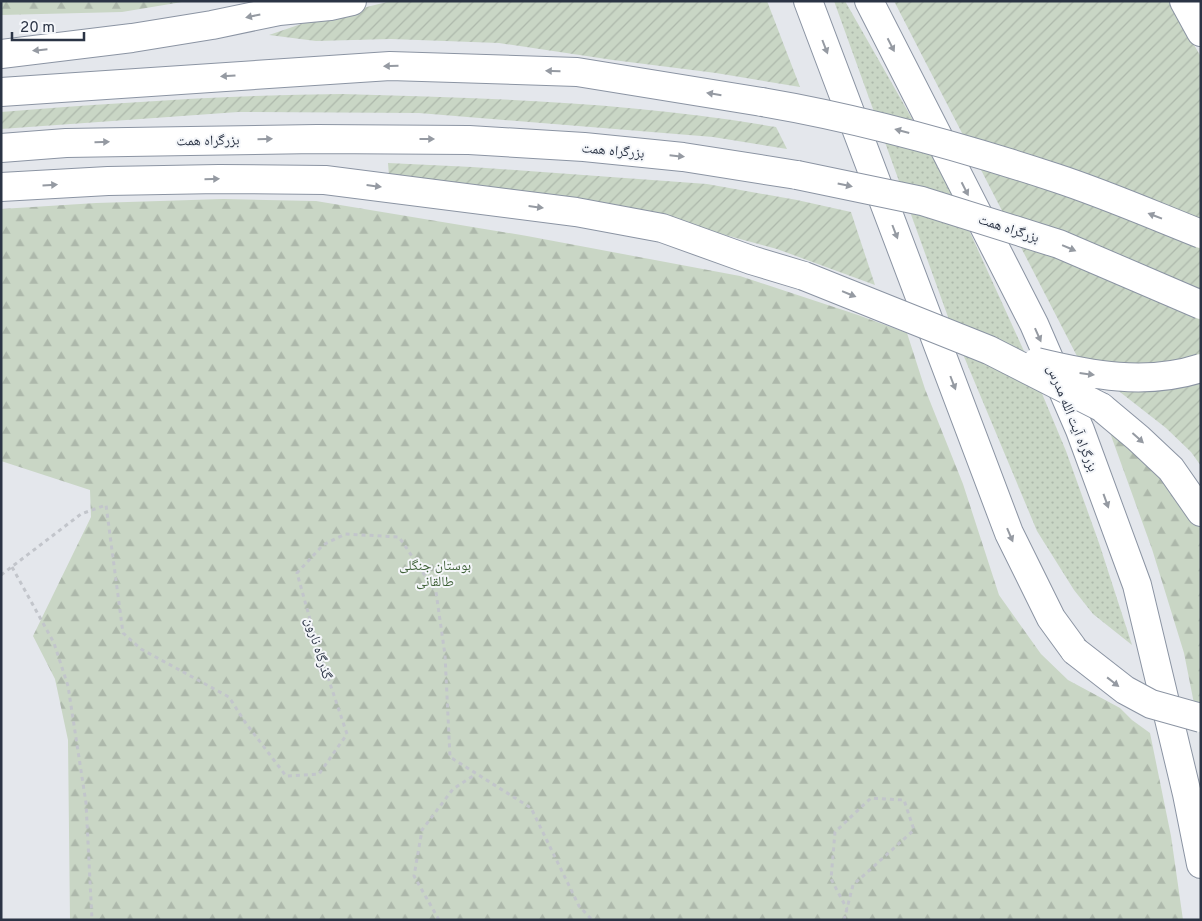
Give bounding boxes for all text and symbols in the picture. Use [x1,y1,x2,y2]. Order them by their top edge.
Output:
scale bar [12,10,85,42]
one-way arrow [244,13,260,21]
text: 20 m [20,19,55,38]
one-way arrow [887,37,895,52]
one-way arrow [821,40,829,55]
one-way arrow [32,46,48,54]
one-way arrow [382,62,398,70]
one-way arrow [545,67,561,75]
one-way arrow [220,72,236,80]
one-way arrow [705,90,721,98]
one-way arrow [894,127,909,135]
street label: بزرگراه همت [176,132,240,151]
one-way arrow [257,135,273,143]
one-way arrow [419,135,435,143]
one-way arrow [95,138,111,146]
street label: بزرگراه همت [581,140,645,163]
one-way arrow [669,152,685,160]
one-way arrow [205,175,221,183]
one-way arrow [42,180,58,188]
one-way arrow [838,181,853,189]
one-way arrow [961,182,969,197]
one-way arrow [367,183,383,191]
one-way arrow [528,203,544,211]
street label: بزرگراه همت [976,212,1041,247]
one-way arrow [1147,212,1162,220]
one-way arrow [892,224,899,239]
one-way arrow [1061,245,1076,253]
one-way arrow [842,291,857,299]
one-way arrow [1035,328,1043,342]
street label: بزرگراه آیت الله مدرس [1042,363,1101,475]
one-way arrow [1080,370,1096,378]
one-way arrow [949,376,957,391]
one-way arrow [1131,432,1143,444]
one-way arrow [1102,494,1110,509]
one-way arrow [1007,528,1015,542]
park label: بوستان جنگلی طالقانی [399,558,471,591]
street label: گذرگاه نارون [300,615,335,682]
one-way arrow [1106,676,1119,687]

